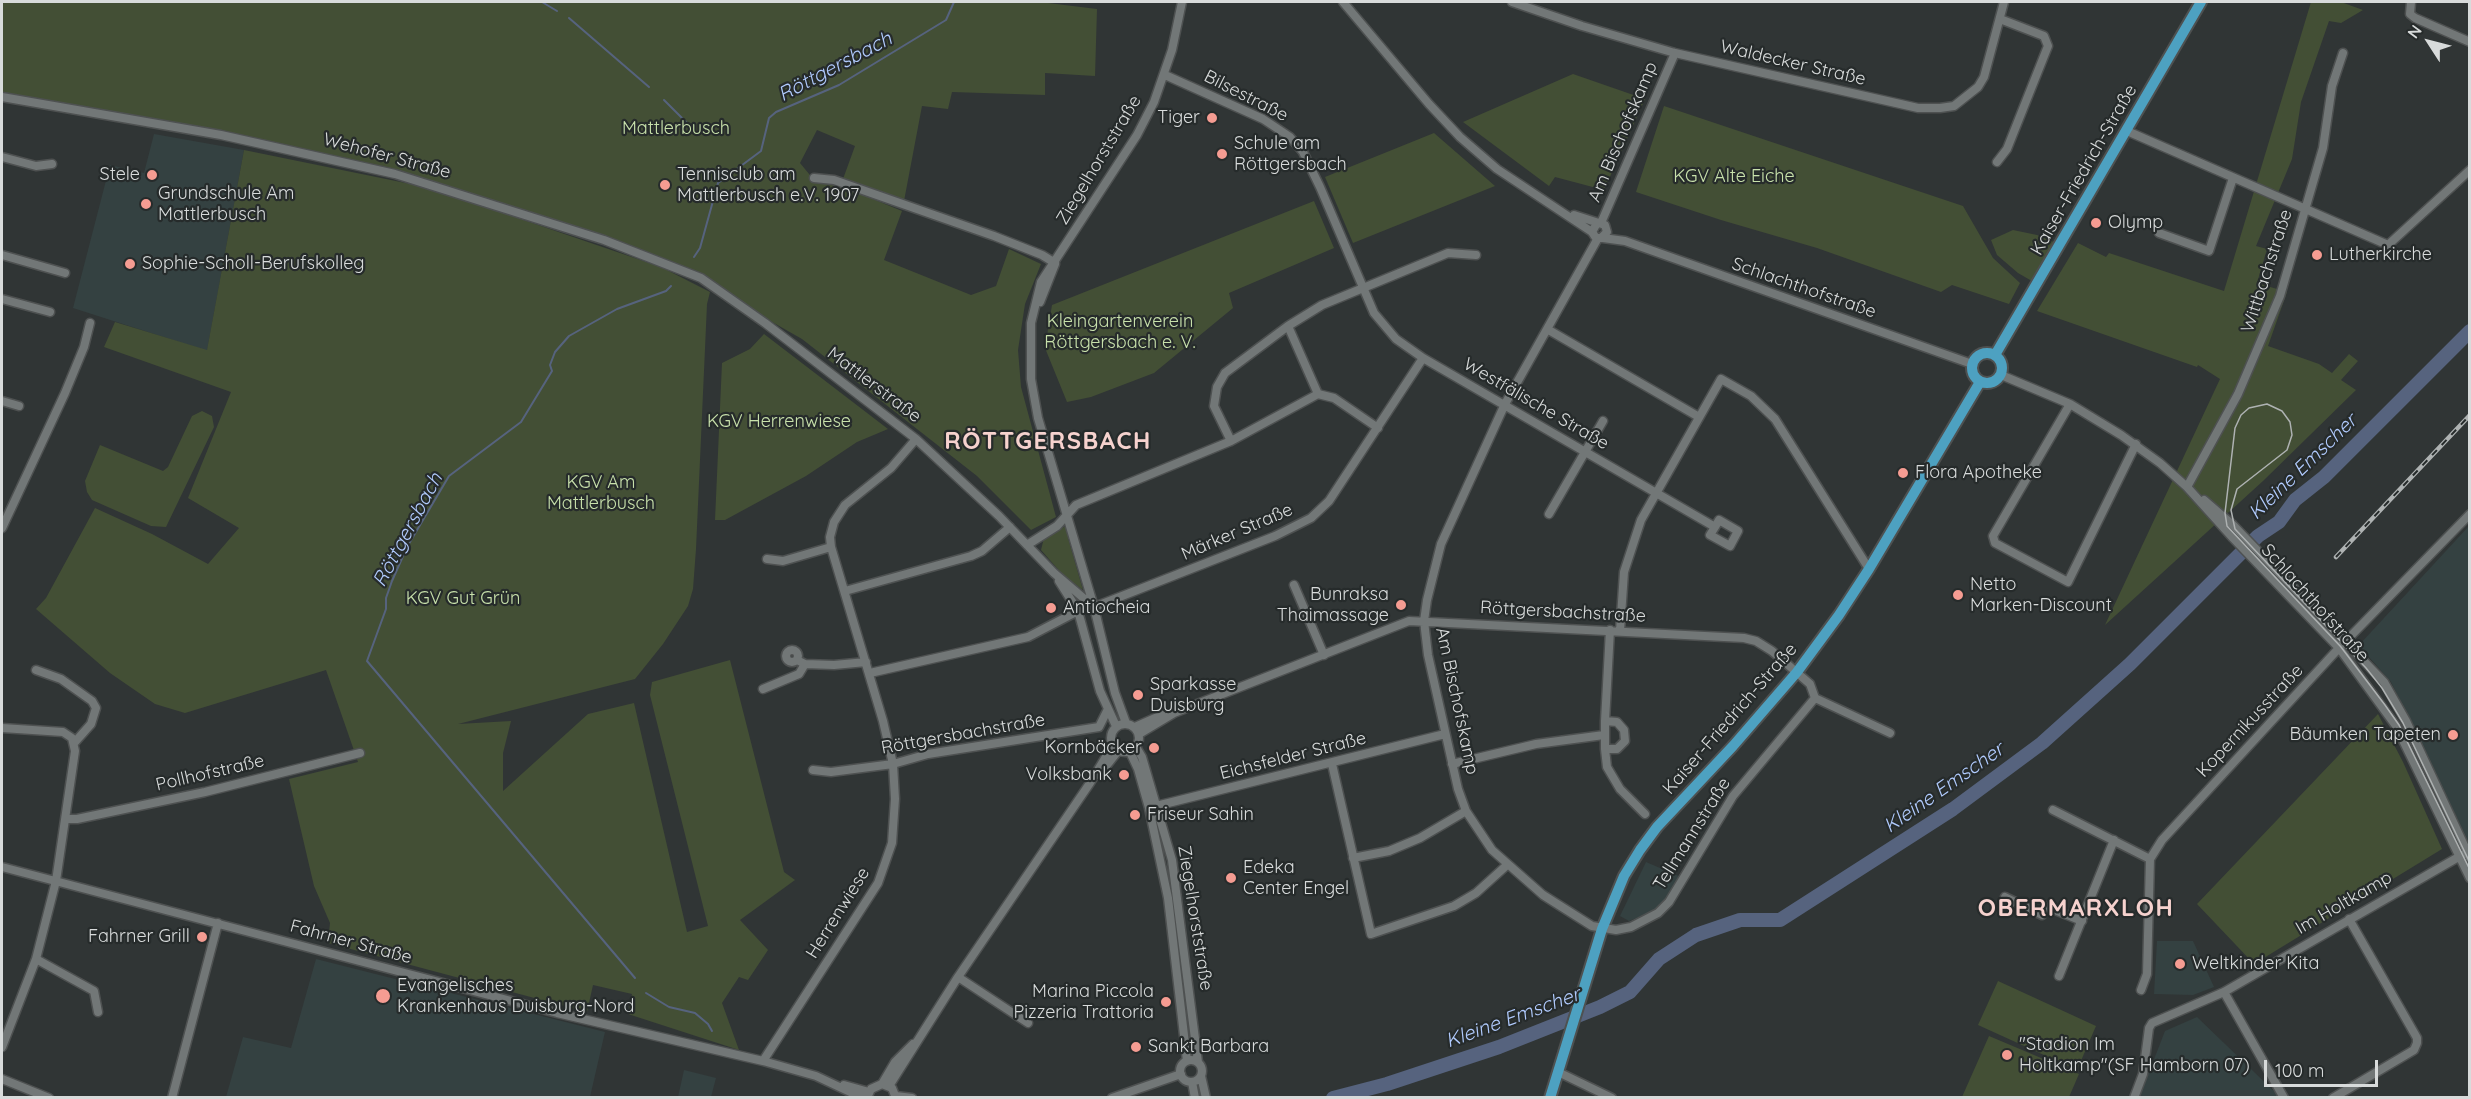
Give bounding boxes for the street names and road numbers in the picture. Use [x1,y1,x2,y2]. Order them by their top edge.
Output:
street label: Waldecker Straße [1718,36,1868,90]
street label: Am Bischofskamp [1584,59,1662,205]
street label: Bilsestraße [1200,66,1292,126]
street label: Kaiser-Friedrich-Straße [2026,81,2142,259]
street label: Ziegelhorststraße [1052,91,1146,229]
street label: Wehofer Straße [321,129,453,183]
street label: Wittbachstraße [2237,207,2297,335]
street label: Schlachthofstraße [1729,253,1879,323]
street label: Mattlerstraße [823,343,925,427]
street label: Westfälische Straße [1459,353,1613,455]
street label: Märker Straße [1178,499,1296,565]
street label: Schlachthofstraße [2256,540,2374,666]
street label: Röttgersbachstraße [1480,597,1646,627]
street label: Am Bischofskamp [1431,625,1483,777]
street label: Kaiser-Friedrich-Straße [1658,639,1802,799]
street label: Kopernikusstraße [2192,660,2308,782]
street label: Röttgersbachstraße [879,709,1047,759]
street label: Eichsfelder Straße [1218,727,1368,785]
street label: Pollhofstraße [154,750,266,796]
street label: Tellmannstraße [1649,774,1735,894]
street label: Ziegelhorststraße [1173,844,1217,992]
street label: Herrenwiese [801,863,875,963]
street label: Im Holtkamp [2292,867,2396,939]
street label: Fahrner Straße [288,915,414,969]

